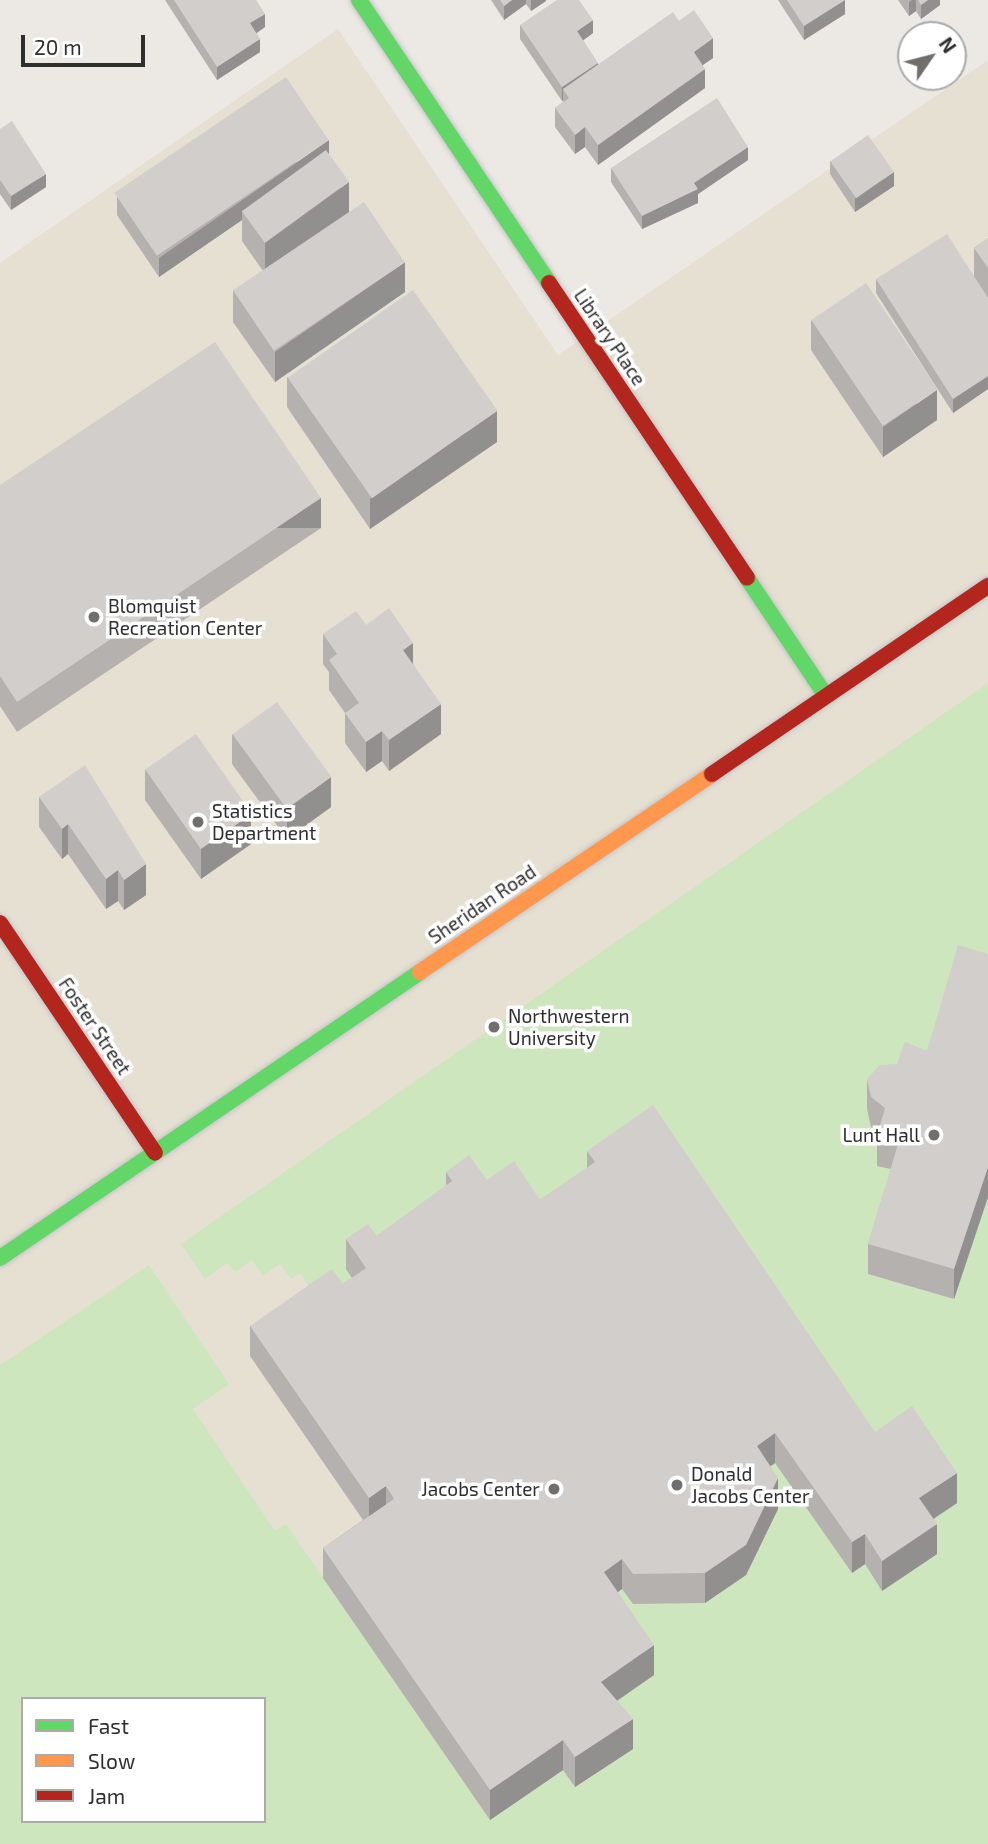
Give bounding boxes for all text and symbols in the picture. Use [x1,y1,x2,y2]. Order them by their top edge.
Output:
scale bar [24,21,149,65]
north arrow [897,21,967,91]
text: N [935,33,961,57]
text: 20 m [34,34,82,59]
street label: Library Place [569,284,651,390]
place label: Blomquist Recreation Center [108,595,262,639]
marker: Blomquist Recreation Center [86,609,102,625]
place label: Statistics Department [212,800,316,844]
marker: Statistics Department [190,814,206,830]
street label: Sheridan Road [424,860,540,948]
street label: Foster Street [54,973,136,1079]
place label: Northwestern University [508,1005,630,1049]
marker: Northwestern University [486,1019,502,1035]
place label: Lunt Hall [842,1124,920,1146]
marker: Lunt Hall [926,1127,942,1143]
place label: Donald Jacobs Center [691,1463,810,1507]
marker: Donald Jacobs Center [669,1477,685,1493]
place label: Jacobs Center [421,1478,540,1500]
marker: Jacobs Center [546,1481,562,1497]
legend [21,1697,266,1823]
text: Fast [88,1713,129,1738]
text: Slow [88,1748,135,1773]
text: Jam [88,1783,125,1808]

